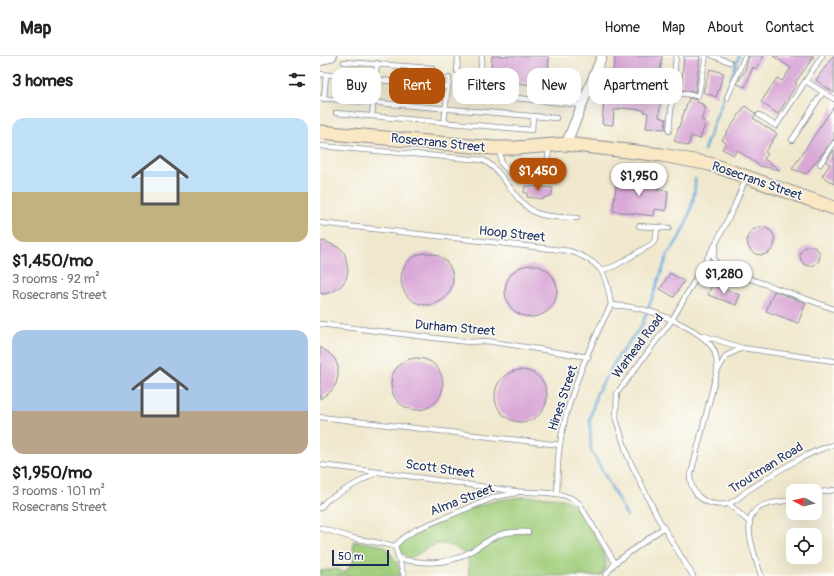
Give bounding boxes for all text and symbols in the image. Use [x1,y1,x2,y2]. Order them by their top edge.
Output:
text: Map [20,16,51,40]
text: Home [605,19,640,36]
text: Map [662,19,685,36]
text: About [707,19,743,36]
text: Contact [765,19,814,36]
chip: Buy [332,68,381,104]
chip: Rent [389,68,445,104]
chip: Filters [453,68,519,104]
chip: New [527,68,581,104]
chip: Apartment [589,68,682,104]
icon: filters [286,69,308,91]
text: 3 homes [12,70,73,91]
street label: Rosecrans Street [390,130,487,156]
icon: home [124,144,196,216]
pin: $1,450 [505,158,571,192]
street label: Rosecrans Street [710,158,805,204]
text: $1,450 [519,163,557,179]
pin: $1,950 [606,163,672,197]
text: $1,950 [620,168,658,184]
street label: Hoop Street [478,223,547,246]
text: $1,450/mo [12,250,93,271]
pin: $1,280 [691,261,757,295]
text: $1,280 [705,266,743,282]
text: 3 rooms · 92 m² [12,271,100,287]
text: Rosecrans Street [12,287,107,303]
street label: Warhead Road [609,311,667,381]
street label: Durham Street [414,317,497,340]
icon: home [124,356,196,428]
street label: Hines Street [545,362,581,433]
street label: Troutman Road [726,439,806,497]
street label: Scott Street [404,456,476,482]
text: $1,950/mo [12,462,92,483]
street label: Alma Street [428,480,497,520]
text: 3 rooms · 101 m² [12,483,105,499]
north arrow [786,484,822,520]
map controls [786,484,822,564]
text: Rosecrans Street [12,499,107,515]
button: locate [786,528,822,564]
scale bar [332,548,389,567]
text: 50 m [338,550,364,563]

